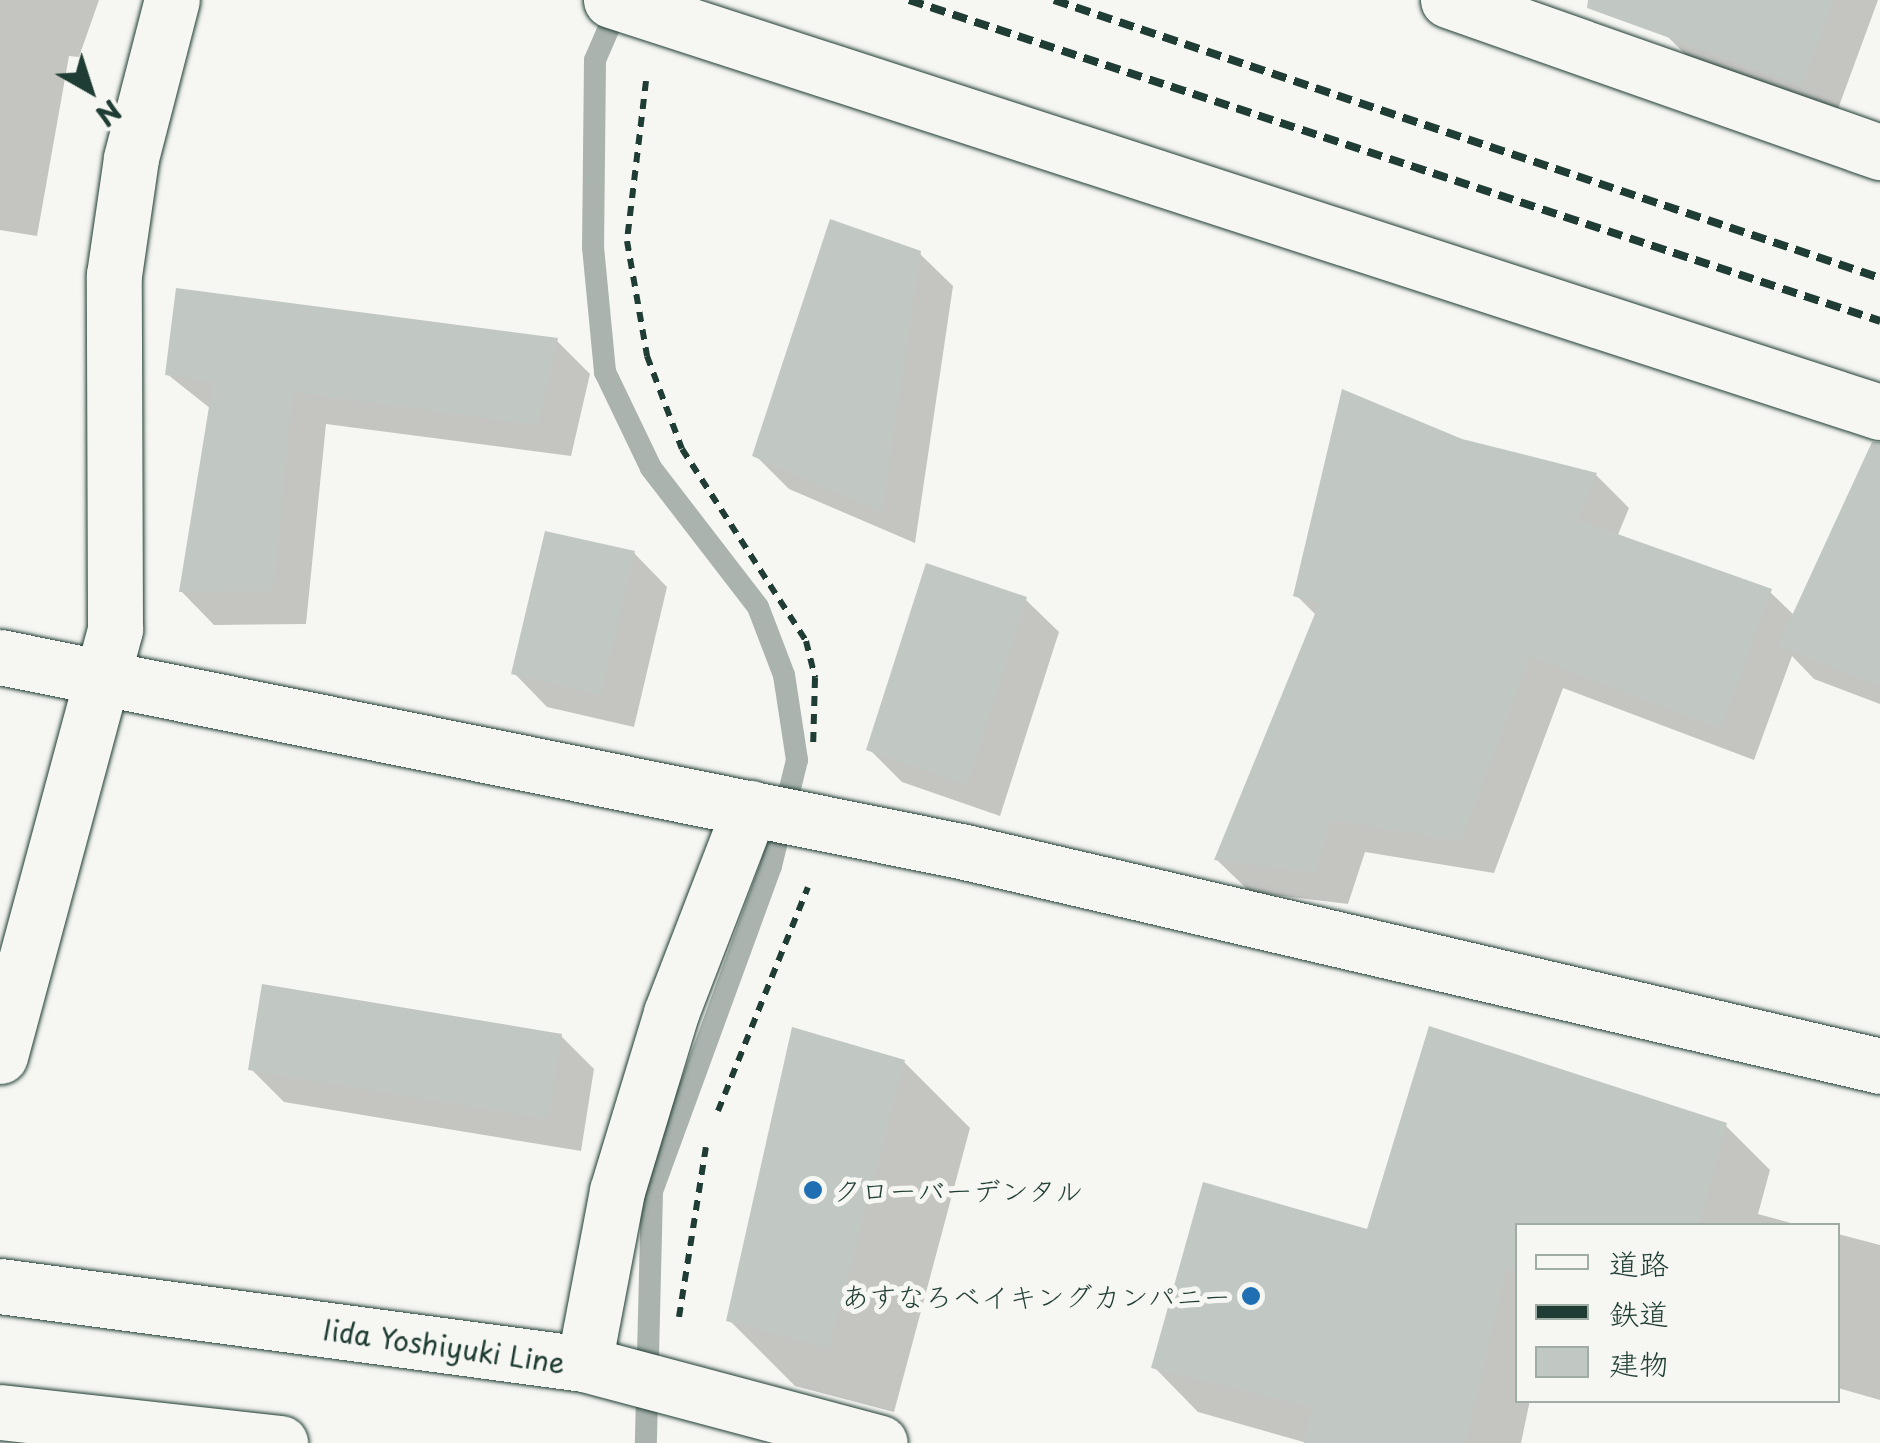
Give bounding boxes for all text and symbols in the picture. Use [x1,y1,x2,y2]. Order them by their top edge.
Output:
north arrow [40,40,140,140]
text: N [87,90,131,137]
place label: クローバーデンタル [833,1173,1085,1207]
marker: クローバーデンタル [802,1179,824,1201]
legend [1515,1223,1840,1403]
text: 道路 [1609,1240,1669,1285]
place label: あすなろベイキングカンパニー [840,1279,1231,1313]
marker: あすなろベイキングカンパニー [1240,1285,1262,1307]
text: 鉄道 [1609,1290,1669,1335]
street label: Iida Yoshiyuki Line [319,1312,569,1380]
text: 建物 [1609,1340,1669,1385]

